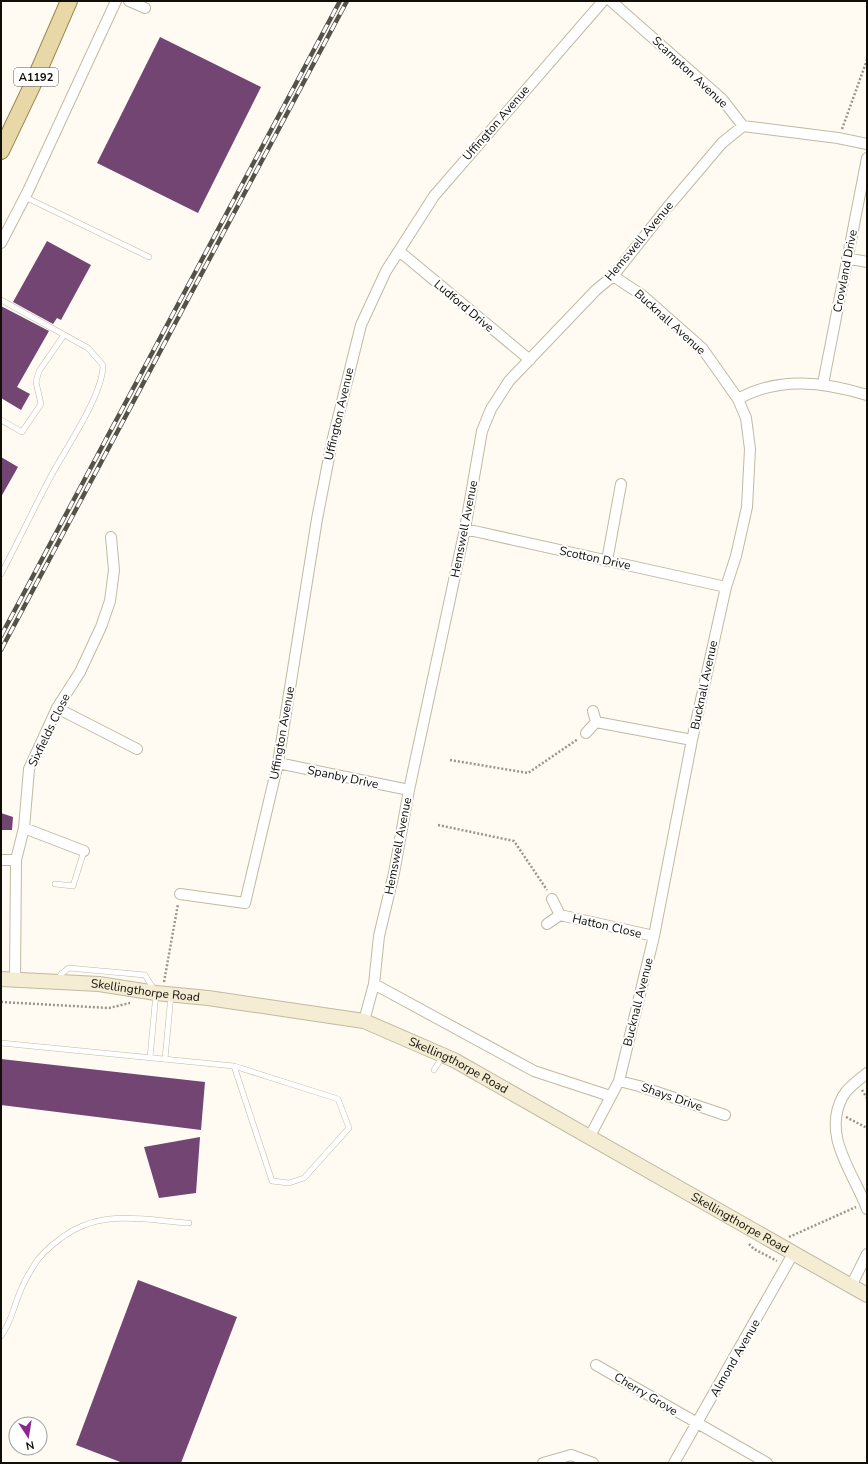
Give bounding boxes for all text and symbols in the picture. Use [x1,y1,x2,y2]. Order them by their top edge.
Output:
street label: Scampton Avenue [649,33,731,111]
road number: A1192 [14,68,58,86]
street label: Uffington Avenue [459,82,533,164]
street label: Hemswell Avenue [601,198,677,284]
street label: Crowland Drive [829,228,861,314]
street label: Ludford Drive [431,276,497,336]
street label: Bucknall Avenue [631,286,709,358]
street label: Uffington Avenue [321,366,357,462]
street label: Hemswell Avenue [447,479,481,579]
street label: Scotton Drive [558,543,632,573]
street label: Bucknall Avenue [687,639,721,731]
street label: Uffington Avenue [266,685,298,781]
street label: Sixfields Close [24,691,74,769]
street label: Spanby Drive [306,762,380,792]
street label: Hemswell Avenue [381,796,415,896]
street label: Hatton Close [571,910,643,942]
street label: Bucknall Avenue [619,956,657,1048]
street label: Skellingthorpe Road [91,976,201,1005]
street label: Skellingthorpe Road [406,1033,511,1097]
street label: Shays Drive [639,1079,705,1115]
street label: Skellingthorpe Road [688,1189,792,1257]
street label: Almond Avenue [706,1316,764,1400]
street label: Cherry Grove [611,1369,681,1419]
north arrow [8,1416,48,1456]
text: N [24,1437,36,1453]

